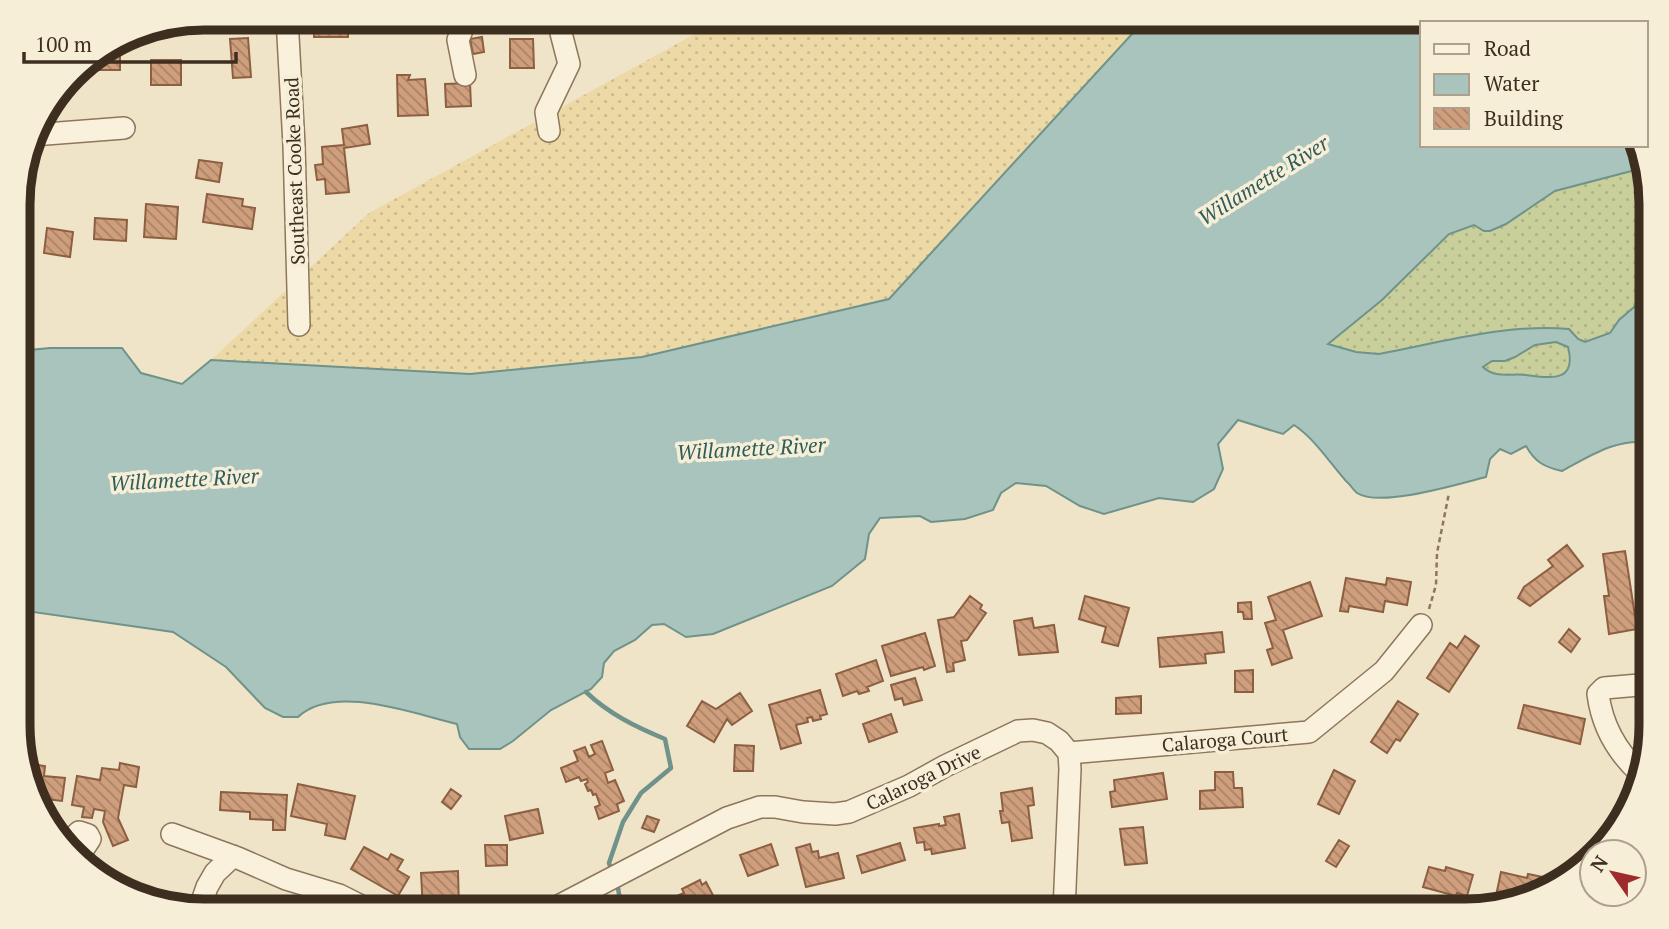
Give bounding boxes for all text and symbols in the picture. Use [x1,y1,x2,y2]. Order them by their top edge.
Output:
scale bar [24,21,236,65]
legend [1420,21,1648,147]
text: 100 m [35,30,92,58]
text: Road [1484,34,1531,62]
text: Water [1484,69,1539,97]
street label: Southeast Cooke Road [278,76,310,265]
text: Building [1484,104,1564,132]
water label: Willamette River [1192,128,1334,231]
water label: Willamette River [676,430,827,466]
water label: Willamette River [109,461,260,497]
street label: Calaroga Court [1161,721,1289,757]
street label: Calaroga Drive [862,738,984,816]
north arrow [1578,838,1648,908]
text: N [1584,850,1613,876]

